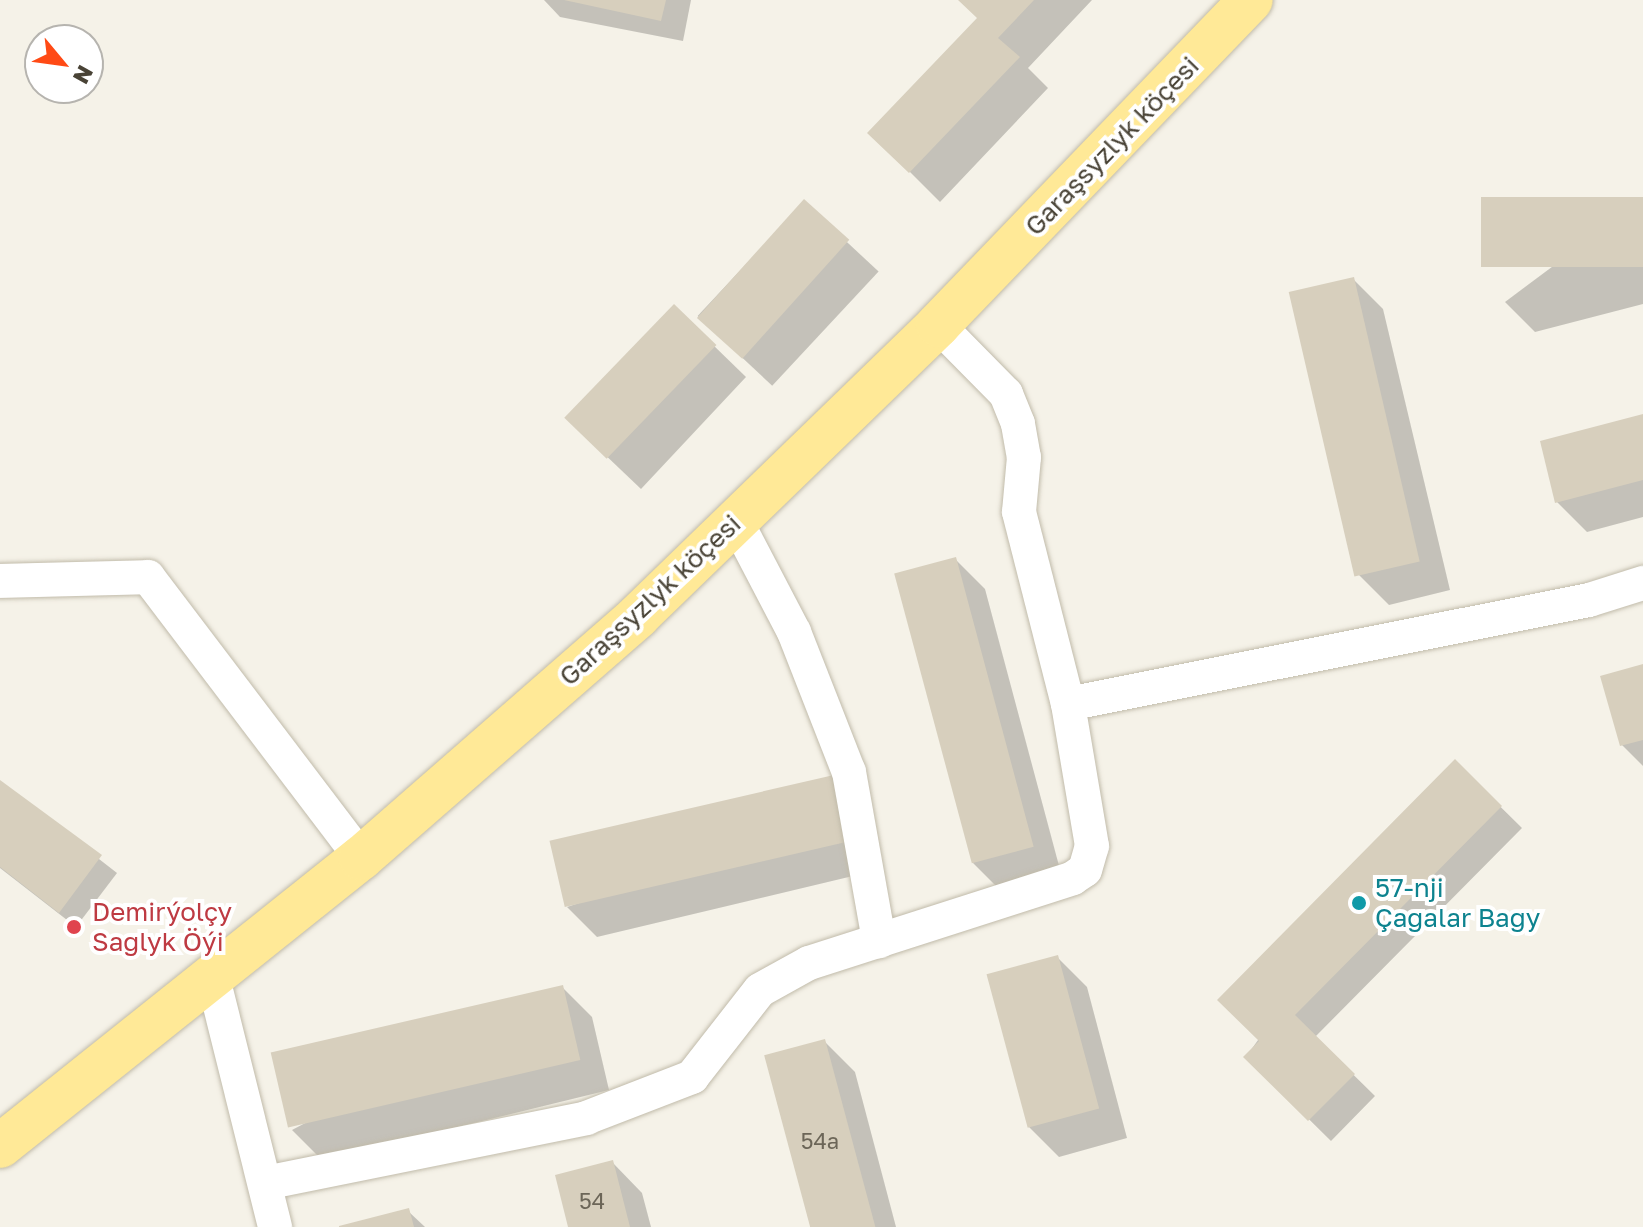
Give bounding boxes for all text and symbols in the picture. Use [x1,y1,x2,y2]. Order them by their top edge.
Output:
north arrow [24,24,104,104]
street label: Garaşsyzlyk köçesi [1019,50,1205,242]
text: N [68,61,100,89]
street label: Garaşsyzlyk köçesi [553,508,747,692]
place label: 57-nji Çagalar Bagy [1375,872,1540,934]
marker: 57-nji Çagalar Bagy [1350,894,1368,912]
place label: Demirýolçy Saglyk Öýi [92,896,232,958]
marker: Demirýolçy Saglyk Öýi [63,916,85,938]
house number: 54а [801,1128,839,1154]
house number: 54 [579,1188,605,1214]

